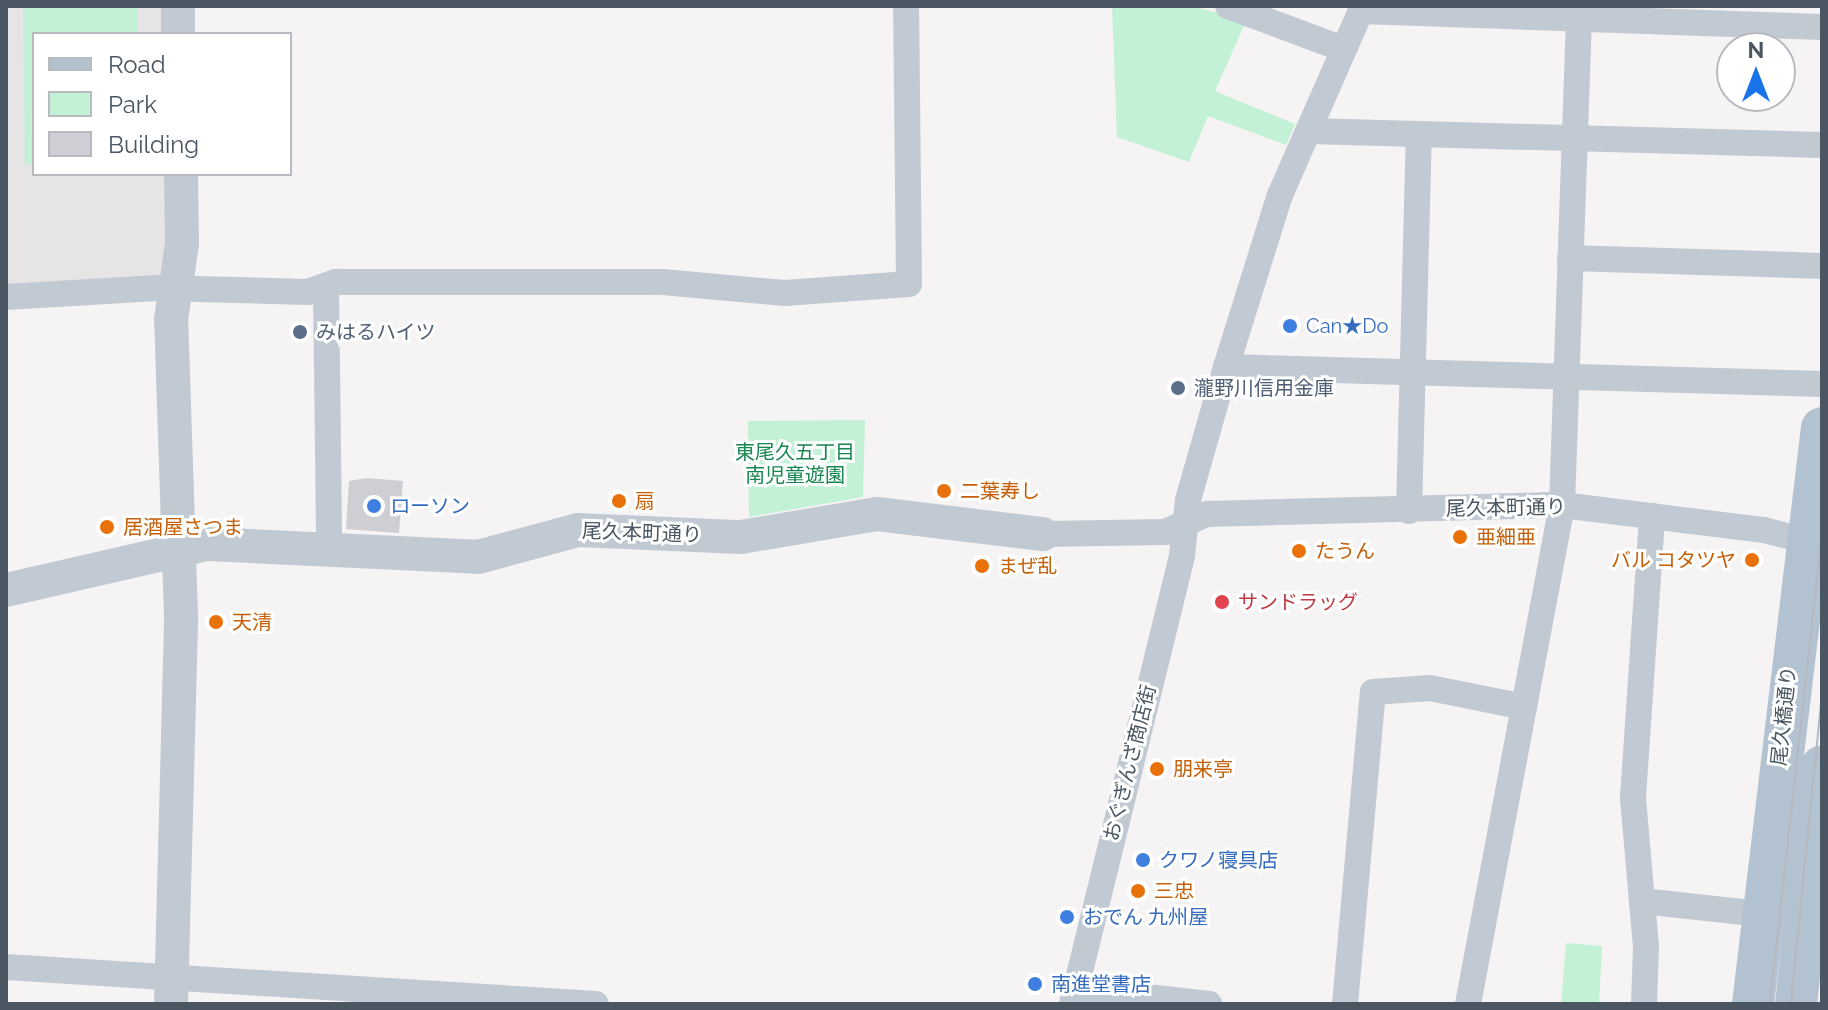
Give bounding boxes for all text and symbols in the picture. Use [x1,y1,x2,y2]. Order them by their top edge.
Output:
legend [32,32,292,176]
north arrow [1716,32,1796,112]
text: N [1748,37,1764,63]
text: Road [108,50,166,79]
text: Park [108,90,157,119]
text: Building [108,130,199,159]
place label: Can★Do [1306,314,1388,338]
marker: Can★Do [1281,317,1299,335]
place label: みはるハイツ [316,320,436,344]
marker: みはるハイツ [291,323,309,341]
place label: 瀧野川信用金庫 [1194,376,1334,400]
marker: 瀧野川信用金庫 [1169,379,1187,397]
park label: 東尾久五丁目 南児童遊園 [735,441,855,488]
place label: 二葉寿し [960,479,1040,503]
marker: 二葉寿し [935,482,953,500]
place label: 扇 [635,489,655,513]
marker: 扇 [610,492,628,510]
place label: ローソン [390,494,470,518]
street label: 尾久本町通り [1446,495,1566,521]
marker: ローソン [365,497,383,515]
place label: 居酒屋さつま [123,515,243,539]
marker: 居酒屋さつま [98,518,116,536]
street label: 尾久本町通り [582,519,702,547]
place label: 亜細亜 [1476,525,1536,549]
marker: 亜細亜 [1451,528,1469,546]
place label: たうん [1315,539,1375,563]
marker: たうん [1290,542,1308,560]
place label: バル コタツヤ [1611,548,1736,572]
marker: バル コタツヤ [1743,551,1761,569]
place label: まぜ乱 [998,554,1058,578]
marker: まぜ乱 [973,557,991,575]
place label: サンドラッグ [1238,590,1358,614]
marker: サンドラッグ [1213,593,1231,611]
place label: 天清 [232,610,272,634]
marker: 天清 [207,613,225,631]
street label: 尾久橋通り [1767,665,1801,767]
street label: おぐぎんざ商店街 [1099,682,1161,844]
place label: 朋来亭 [1173,757,1233,781]
marker: 朋来亭 [1148,760,1166,778]
place label: クワノ寝具店 [1159,848,1279,872]
marker: クワノ寝具店 [1134,851,1152,869]
place label: 三忠 [1154,879,1194,903]
marker: 三忠 [1129,882,1147,900]
place label: おでん 九州屋 [1083,905,1208,929]
marker: おでん 九州屋 [1058,908,1076,926]
place label: 南進堂書店 [1051,972,1151,996]
marker: 南進堂書店 [1026,975,1044,993]

